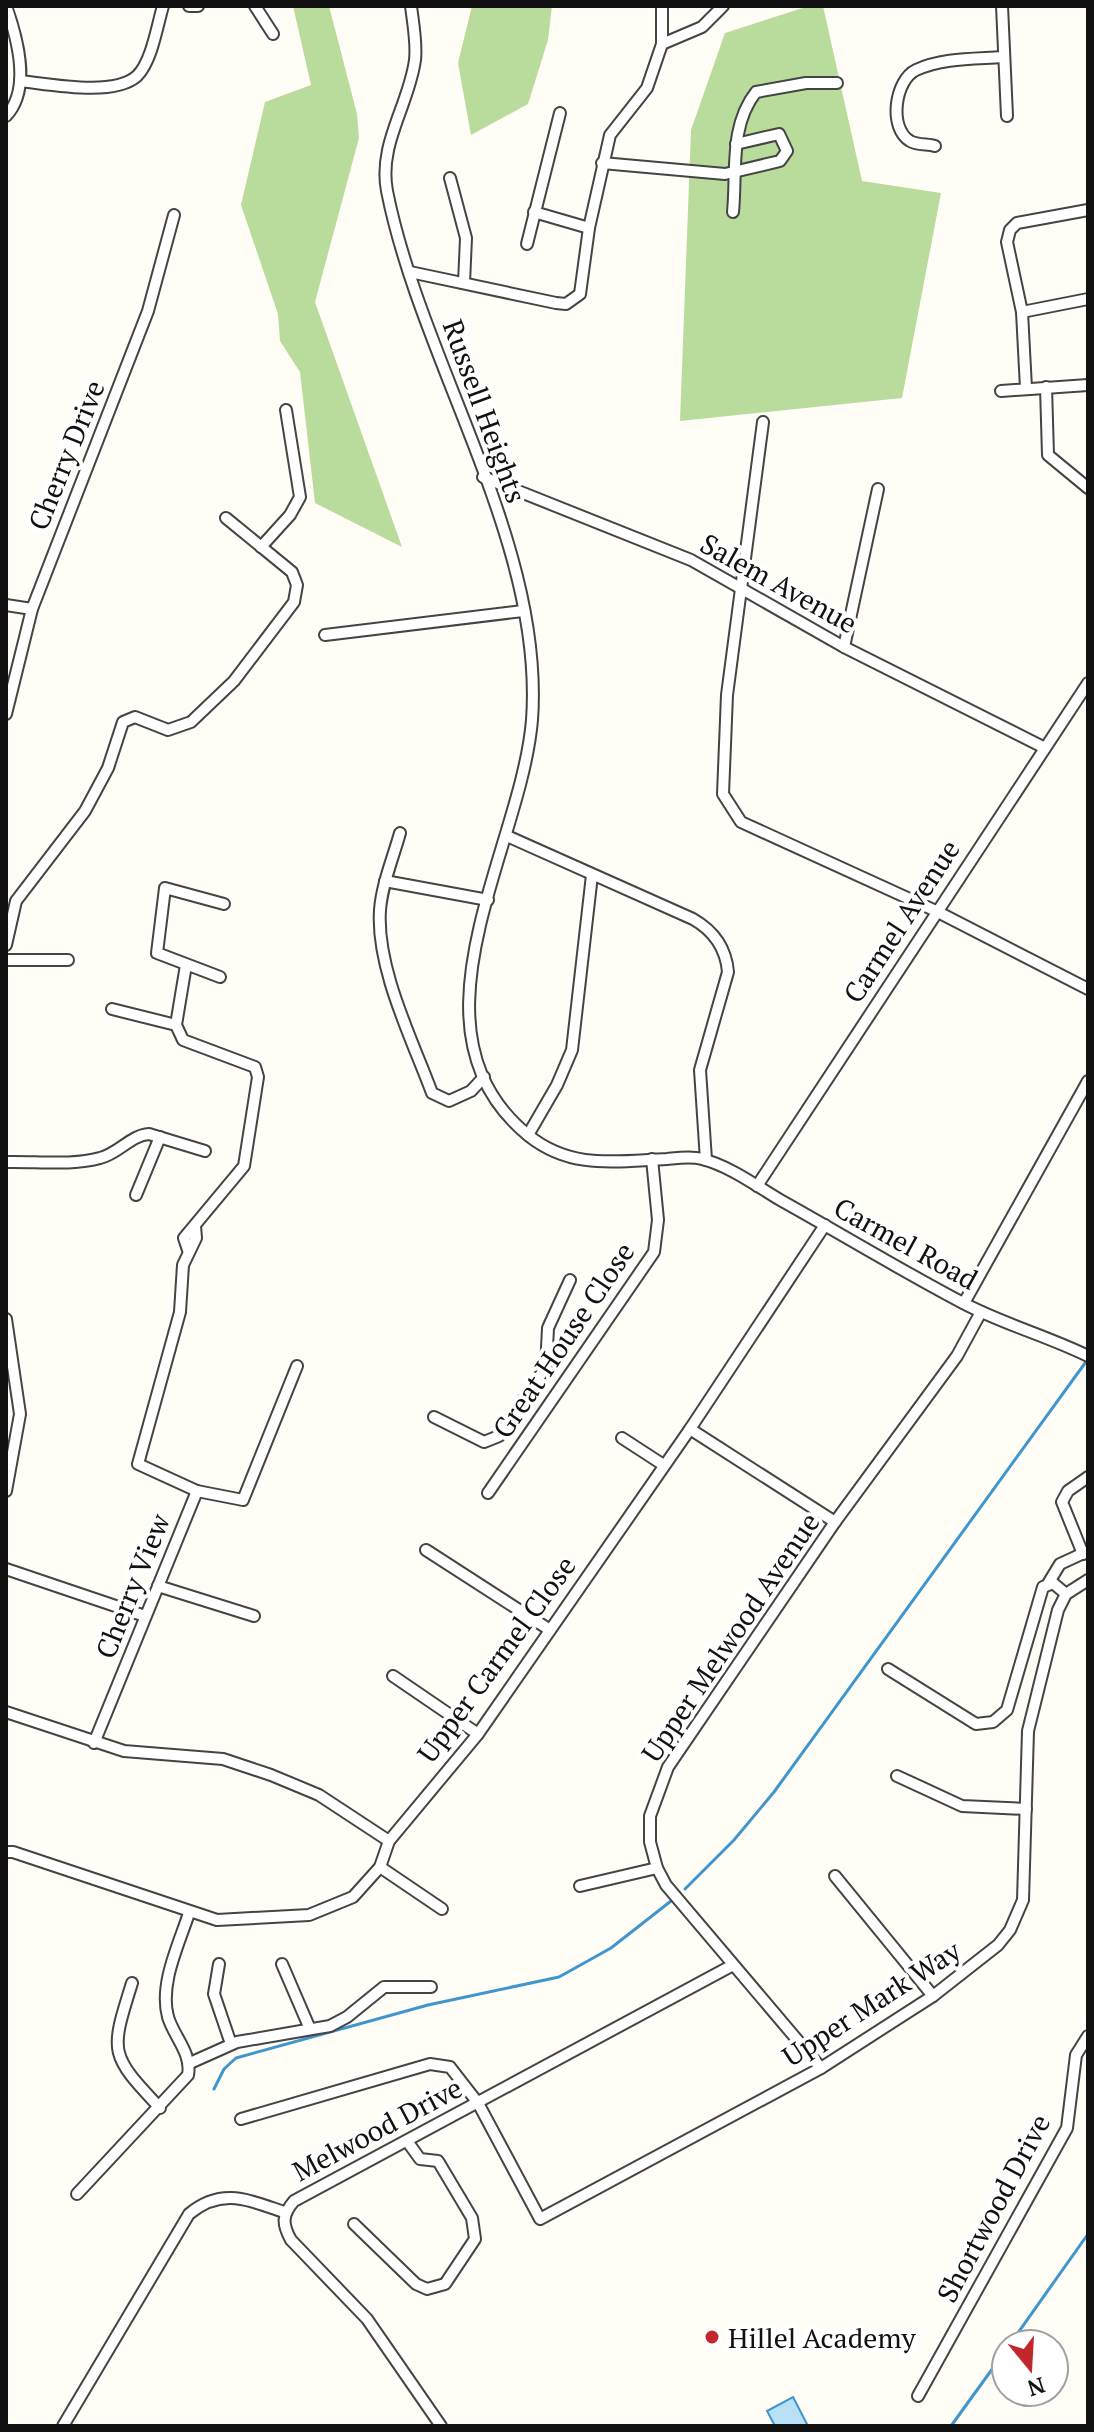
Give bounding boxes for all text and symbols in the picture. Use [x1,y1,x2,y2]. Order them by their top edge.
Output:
street label: Russell Heights [435,314,535,508]
street label: Cherry Drive [19,375,113,535]
street label: Salem Avenue [694,525,864,641]
street label: Carmel Avenue [834,832,968,1010]
street label: Carmel Road [828,1188,984,1298]
street label: Great House Close [484,1235,642,1445]
street label: Upper Melwood Avenue [633,1505,827,1769]
street label: Cherry View [86,1508,178,1664]
street label: Upper Carmel Close [409,1548,583,1770]
street label: Upper Mark Way [775,1931,968,2074]
street label: Melwood Drive [286,2069,468,2189]
street label: Shortwood Drive [928,2107,1058,2309]
place label: Hillel Academy [728,2319,917,2356]
marker: Hillel Academy [703,2328,721,2346]
north arrow [990,2328,1070,2408]
text: N [1024,2371,1049,2404]

